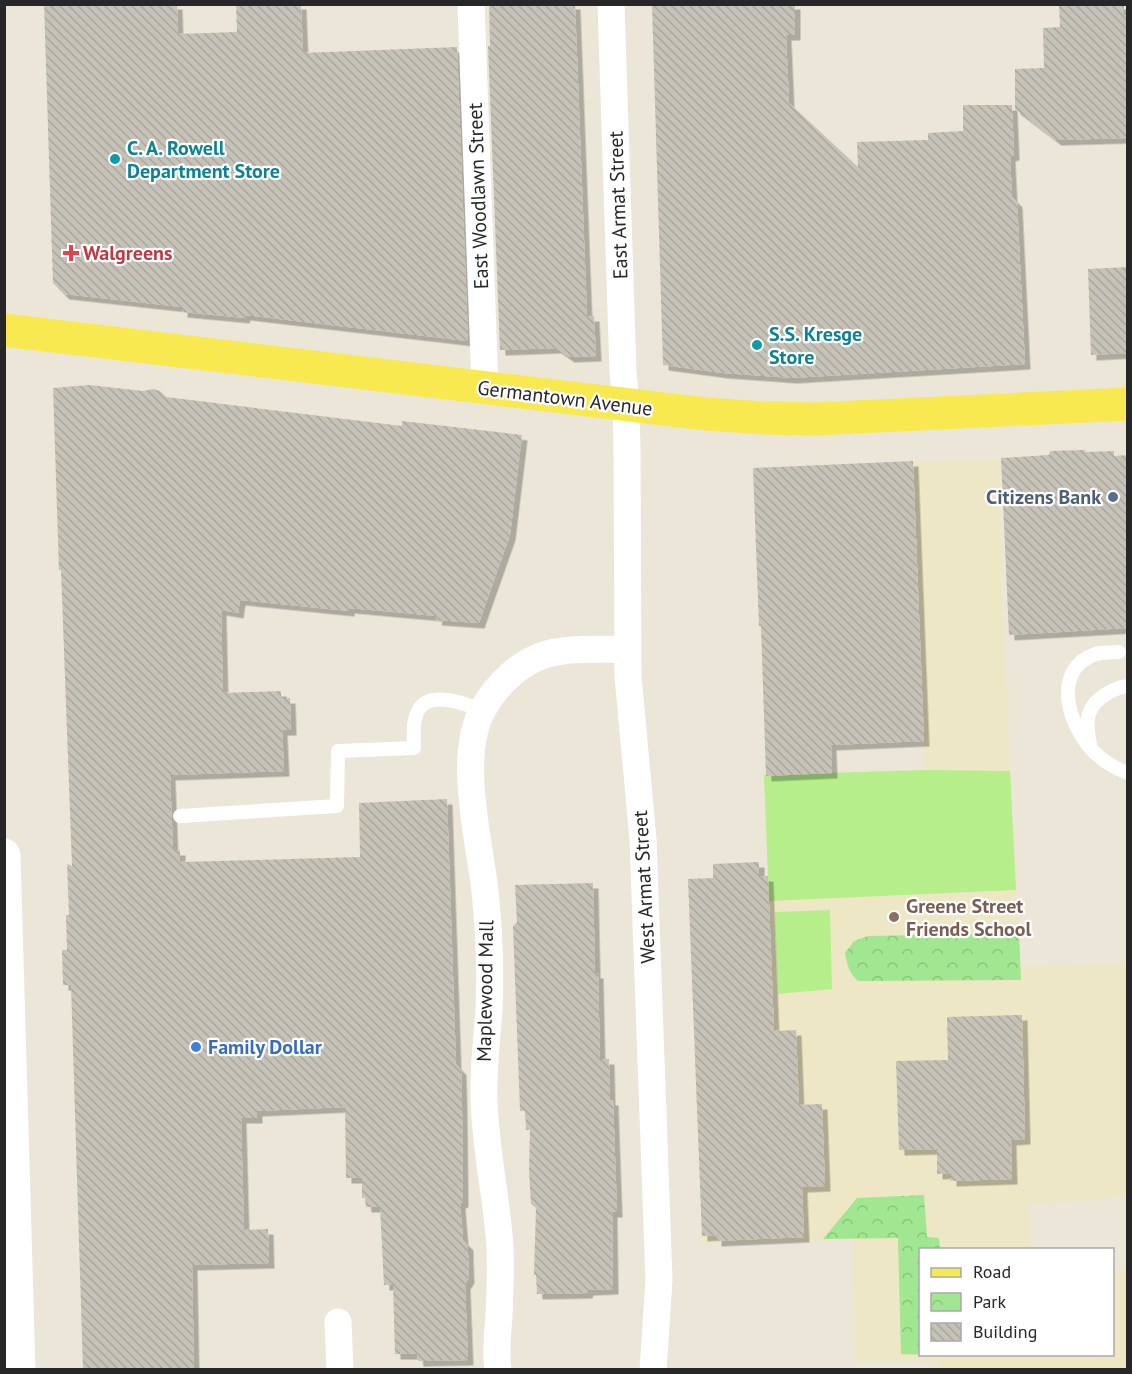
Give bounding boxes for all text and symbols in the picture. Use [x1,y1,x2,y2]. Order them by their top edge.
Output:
street label: East Woodlawn Street [462,102,494,290]
street label: East Armat Street [602,130,634,280]
place label: C. A. Rowell Department Store [127,135,280,184]
marker: C. A. Rowell Department Store [108,152,122,166]
place label: Walgreens [83,240,172,266]
marker: Walgreens [64,246,78,260]
place label: S.S. Kresge Store [769,321,862,370]
marker: S.S. Kresge Store [750,338,764,352]
street label: Germantown Avenue [476,374,654,422]
place label: Citizens Bank [986,484,1101,510]
marker: Citizens Bank [1106,490,1120,504]
street label: West Armat Street [627,809,661,964]
place label: Greene Street Friends School [906,893,1032,942]
marker: Greene Street Friends School [887,910,901,924]
street label: Maplewood Mall [471,920,499,1062]
place label: Family Dollar [208,1034,322,1060]
marker: Family Dollar [189,1040,203,1054]
legend [919,1248,1114,1356]
text: Road [973,1260,1011,1283]
text: Park [973,1290,1006,1313]
text: Building [973,1320,1037,1343]

